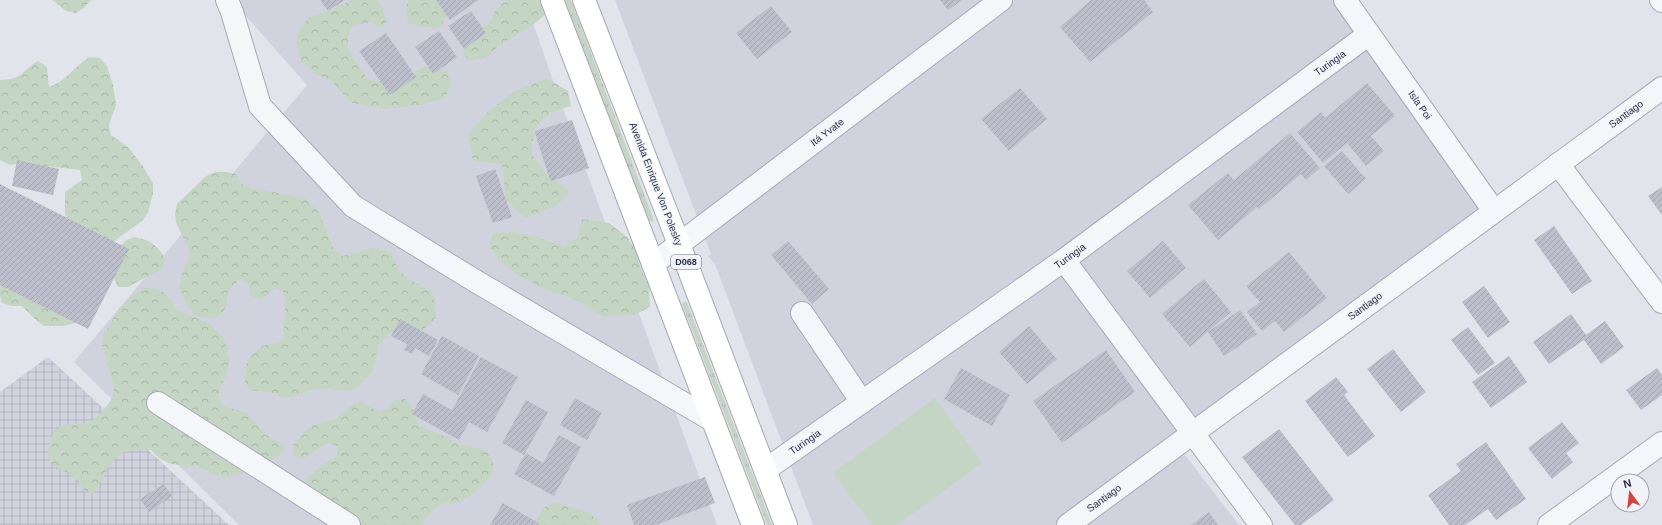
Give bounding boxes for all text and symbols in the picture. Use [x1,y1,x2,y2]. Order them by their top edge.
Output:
street label: Turingia [1312,48,1348,78]
street label: Isla Poi [1406,88,1434,122]
street label: Santiago [1607,98,1646,130]
street label: Itá Yvate [808,116,846,148]
street label: Avenida Enrique Von Polesky [627,121,685,247]
street label: Turingia [1052,241,1088,271]
road number: D068 [671,255,701,269]
street label: Santiago [1346,290,1385,322]
street label: Turingia [787,427,823,457]
north arrow [1610,473,1650,513]
text: N [1622,477,1633,490]
street label: Santiago [1085,482,1124,514]

